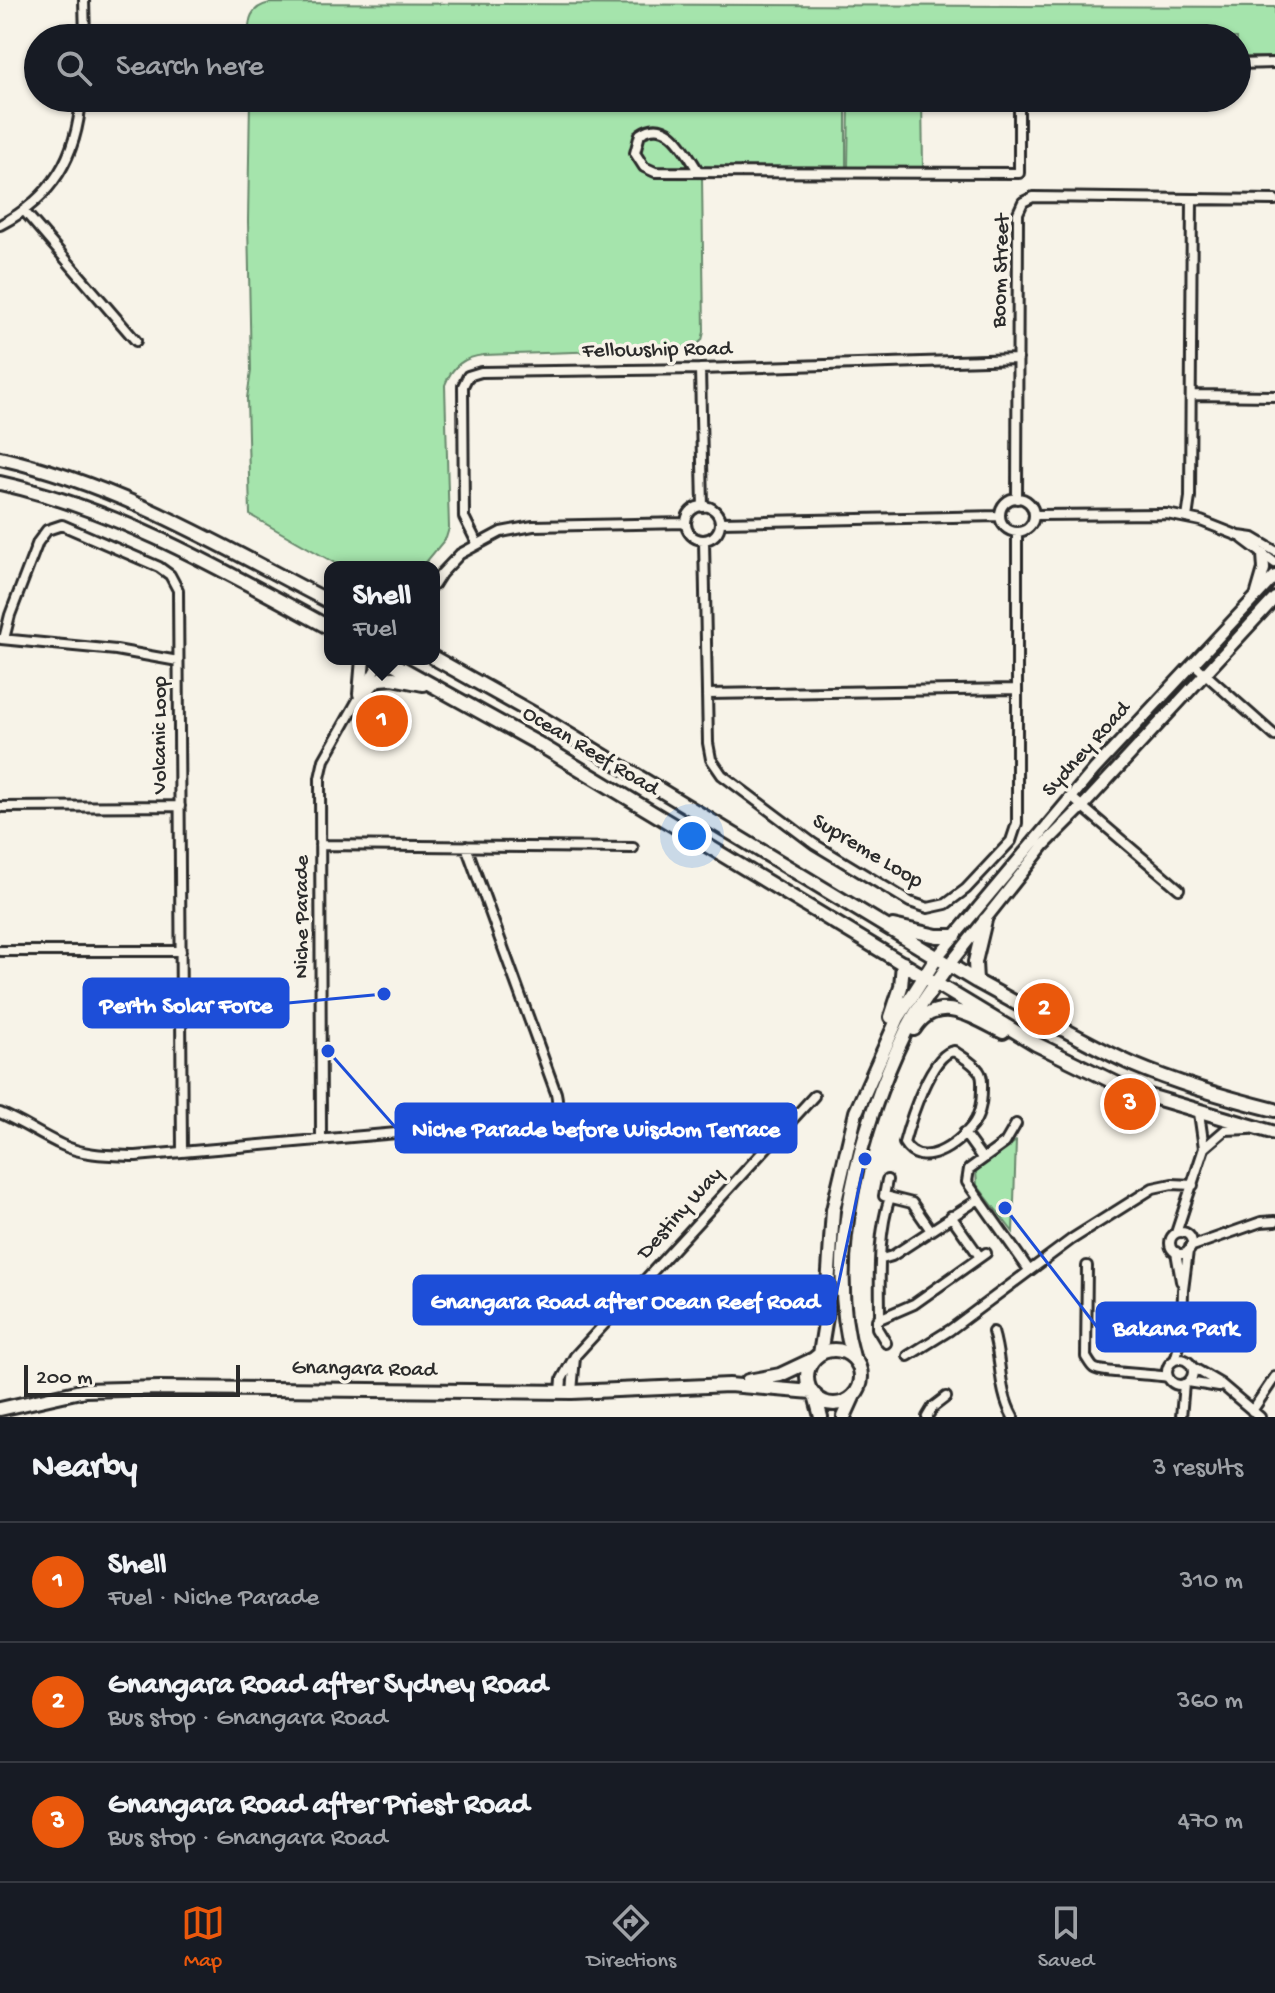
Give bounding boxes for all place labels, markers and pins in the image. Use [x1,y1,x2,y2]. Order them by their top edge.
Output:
pin: 1 [356,691,408,751]
callout: Perth Solar Force [84,979,288,1027]
pin: 2 [1018,979,1070,1039]
pin: 3 [1104,1074,1156,1134]
callout: Niche Parade before Wisdom Terrace [396,1104,796,1152]
callout: Gnangara Road after Ocean Reef Road [414,1276,835,1324]
callout: Bakana Park [1097,1303,1255,1351]

